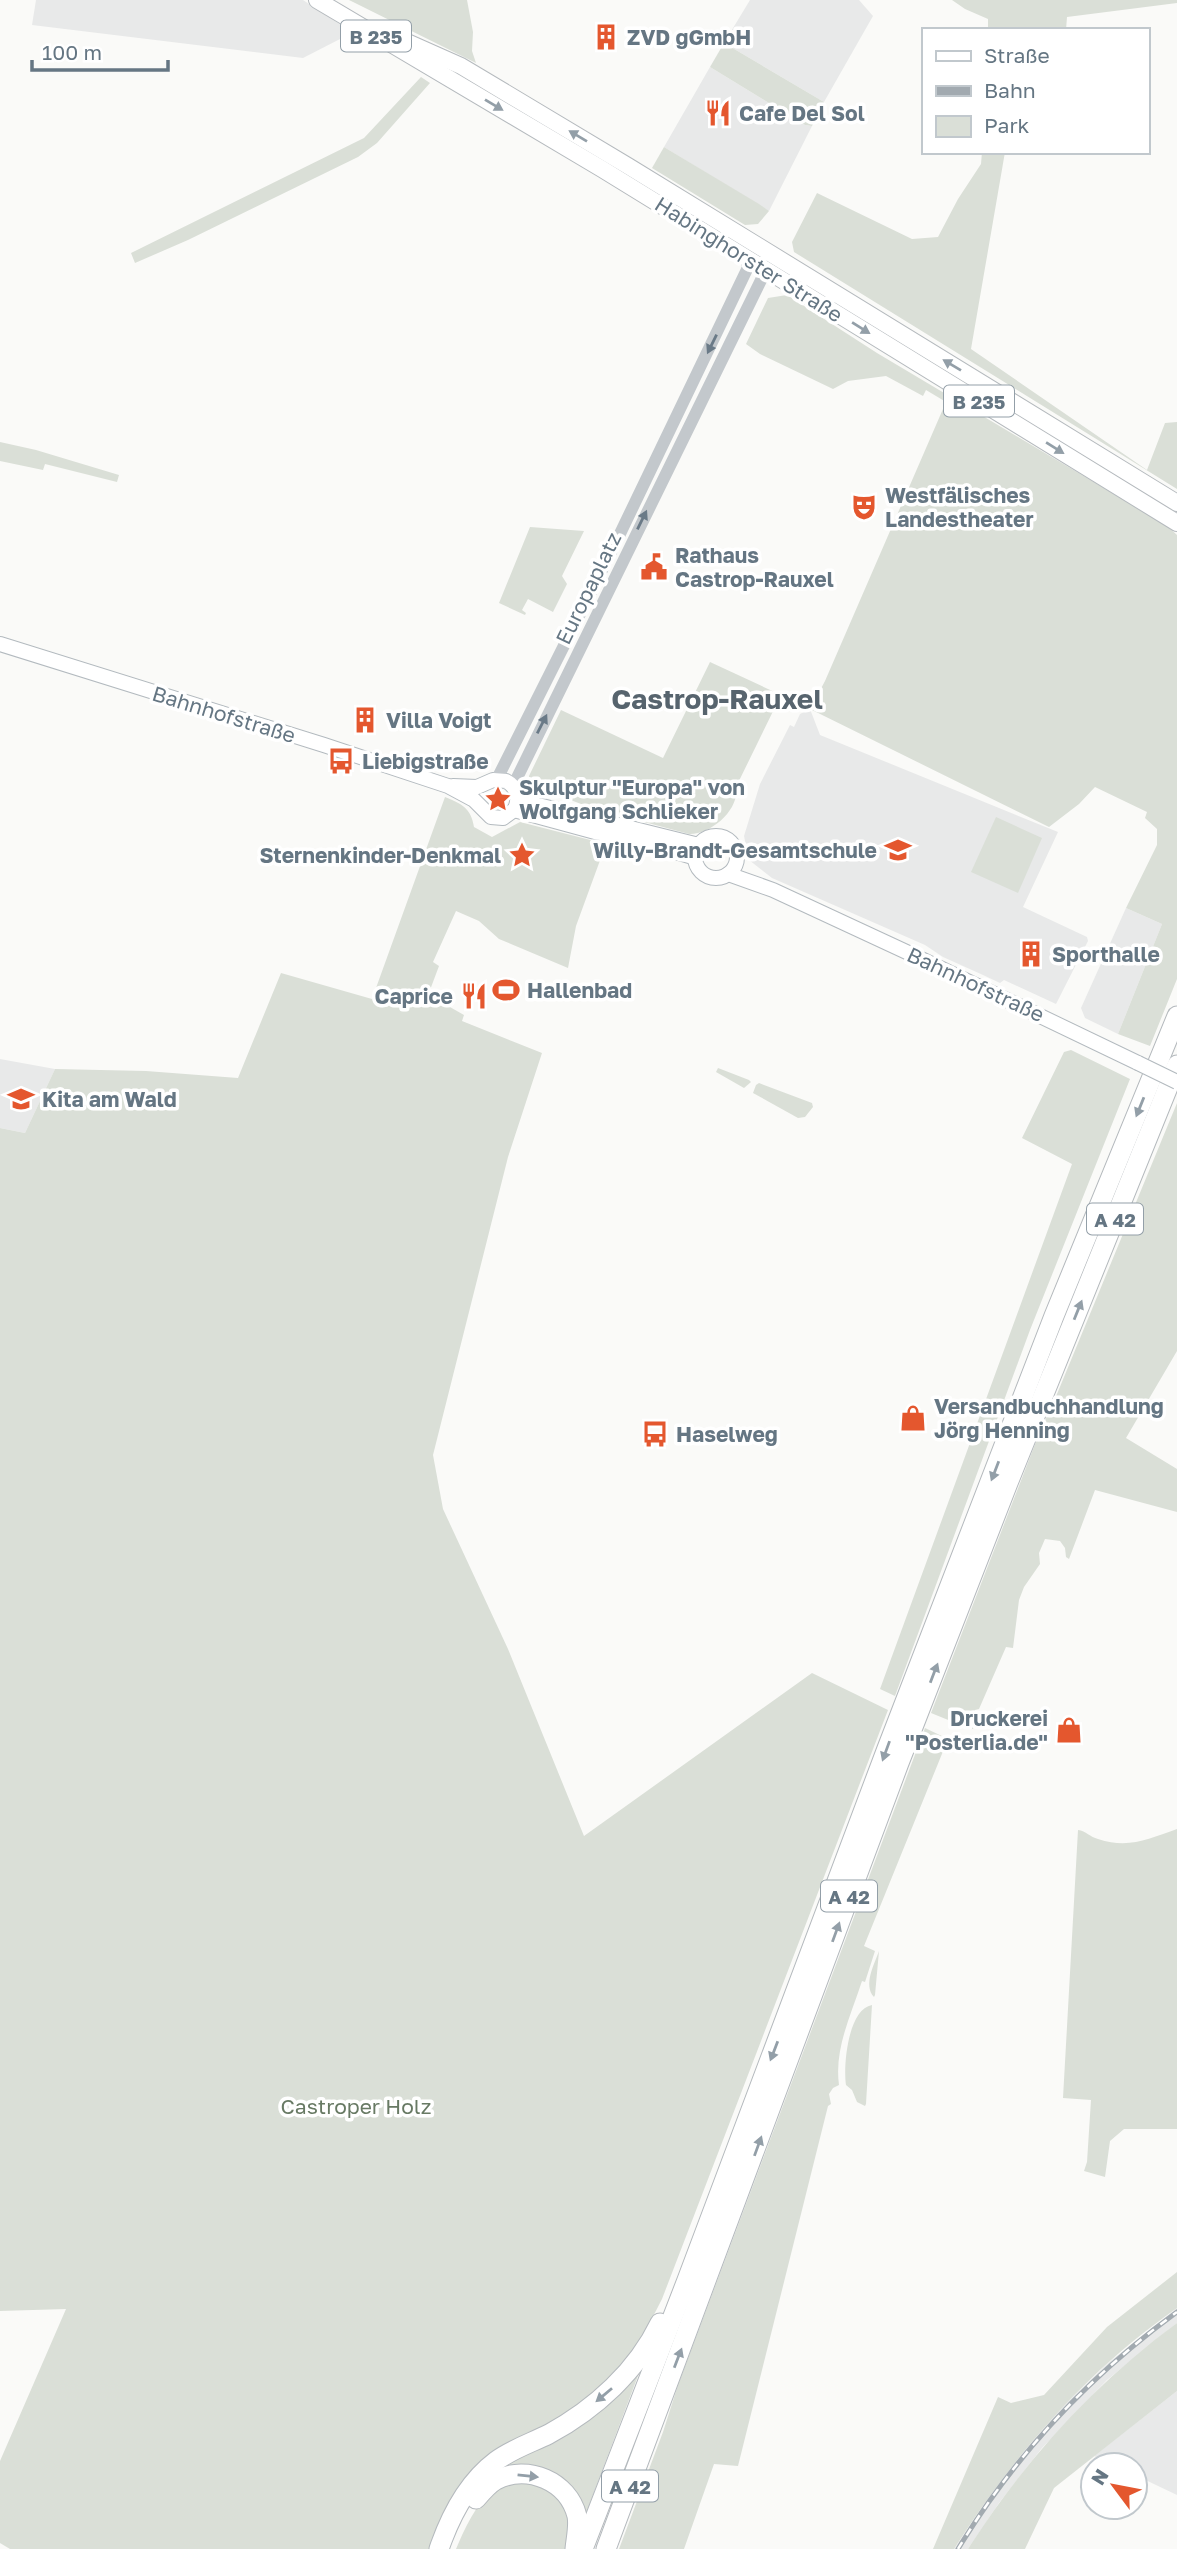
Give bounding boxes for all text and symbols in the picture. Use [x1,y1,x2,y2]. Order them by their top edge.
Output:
road number: B 235 [341,20,411,52]
building icon: ZVD gGmbH [591,22,621,52]
place label: ZVD gGmbH [627,24,751,50]
scale bar [32,28,168,72]
legend [922,28,1149,154]
text: 100 m [42,39,102,65]
text: Straße [984,42,1050,68]
text: Bahn [984,77,1036,103]
one-way arrow [485,98,504,111]
restaurant icon: Cafe Del Sol [703,98,733,128]
place label: Cafe Del Sol [739,100,865,126]
text: Park [984,112,1030,138]
one-way arrow [569,130,588,143]
street label: Habinghorster Straße [650,191,848,327]
one-way arrow [851,322,871,335]
one-way arrow [707,334,718,354]
one-way arrow [942,359,961,371]
road number: B 235 [944,386,1014,416]
one-way arrow [1045,441,1064,454]
place label: Westfälisches Landestheater [885,482,1034,532]
theatre icon: Westfälisches Landestheater [849,492,879,522]
one-way arrow [636,510,648,530]
street label: Europaplatz [550,528,626,648]
place label: Rathaus Castrop-Rauxel [675,542,834,592]
public building icon: Rathaus Castrop-Rauxel [639,552,669,582]
street label: Bahnhofstraße [149,680,299,748]
district label: Castrop-Rauxel [611,682,823,715]
building icon: Villa Voigt [350,705,380,735]
place label: Villa Voigt [386,707,491,733]
one-way arrow [537,714,548,734]
bus stop icon: Liebigstraße [326,746,356,776]
place label: Liebigstraße [362,748,489,774]
place label: Skulptur "Europa" von Wolfgang Schlieker [519,774,745,824]
place icon: Skulptur "Europa" von Wolfgang Schlieker [483,784,513,814]
school or university icon: Willy-Brandt-Gesamtschule [883,835,913,865]
place label: Willy-Brandt-Gesamtschule [593,837,877,863]
place icon: Sternenkinder-Denkmal [507,840,537,870]
place label: Sternenkinder-Denkmal [259,842,501,868]
building icon: Sporthalle [1016,939,1046,969]
street label: Bahnhofstraße [903,941,1049,1027]
place label: Sporthalle [1052,941,1160,967]
sports icon: Hallenbad [491,975,521,1005]
place label: Hallenbad [527,977,632,1003]
restaurant icon: Caprice [459,981,489,1011]
place label: Caprice [375,983,453,1009]
school or university icon: Kita am Wald [6,1084,36,1114]
place label: Kita am Wald [42,1086,177,1112]
one-way arrow [1134,1096,1145,1117]
road number: A 42 [1087,1204,1143,1234]
one-way arrow [1073,1299,1084,1320]
place label: Versandbuchhandlung Jörg Henning [934,1393,1164,1443]
shop icon: Versandbuchhandlung Jörg Henning [898,1403,928,1433]
bus stop icon: Haselweg [640,1419,670,1449]
place label: Haselweg [676,1421,778,1447]
one-way arrow [989,1460,1000,1481]
one-way arrow [928,1663,939,1684]
place label: Druckerei "Posterlia.de" [905,1705,1048,1755]
shop icon: Druckerei "Posterlia.de" [1054,1715,1084,1745]
one-way arrow [880,1741,891,1762]
road number: A 42 [821,1880,877,1912]
one-way arrow [830,1921,841,1942]
one-way arrow [768,2040,779,2061]
park label: Castroper Holz [281,2093,432,2119]
one-way arrow [753,2135,764,2156]
one-way arrow [672,2348,683,2369]
one-way arrow [596,2387,614,2402]
north arrow [1079,2451,1149,2521]
text: N [1086,2465,1113,2489]
one-way arrow [517,2470,539,2481]
road number: A 42 [602,2470,658,2502]

